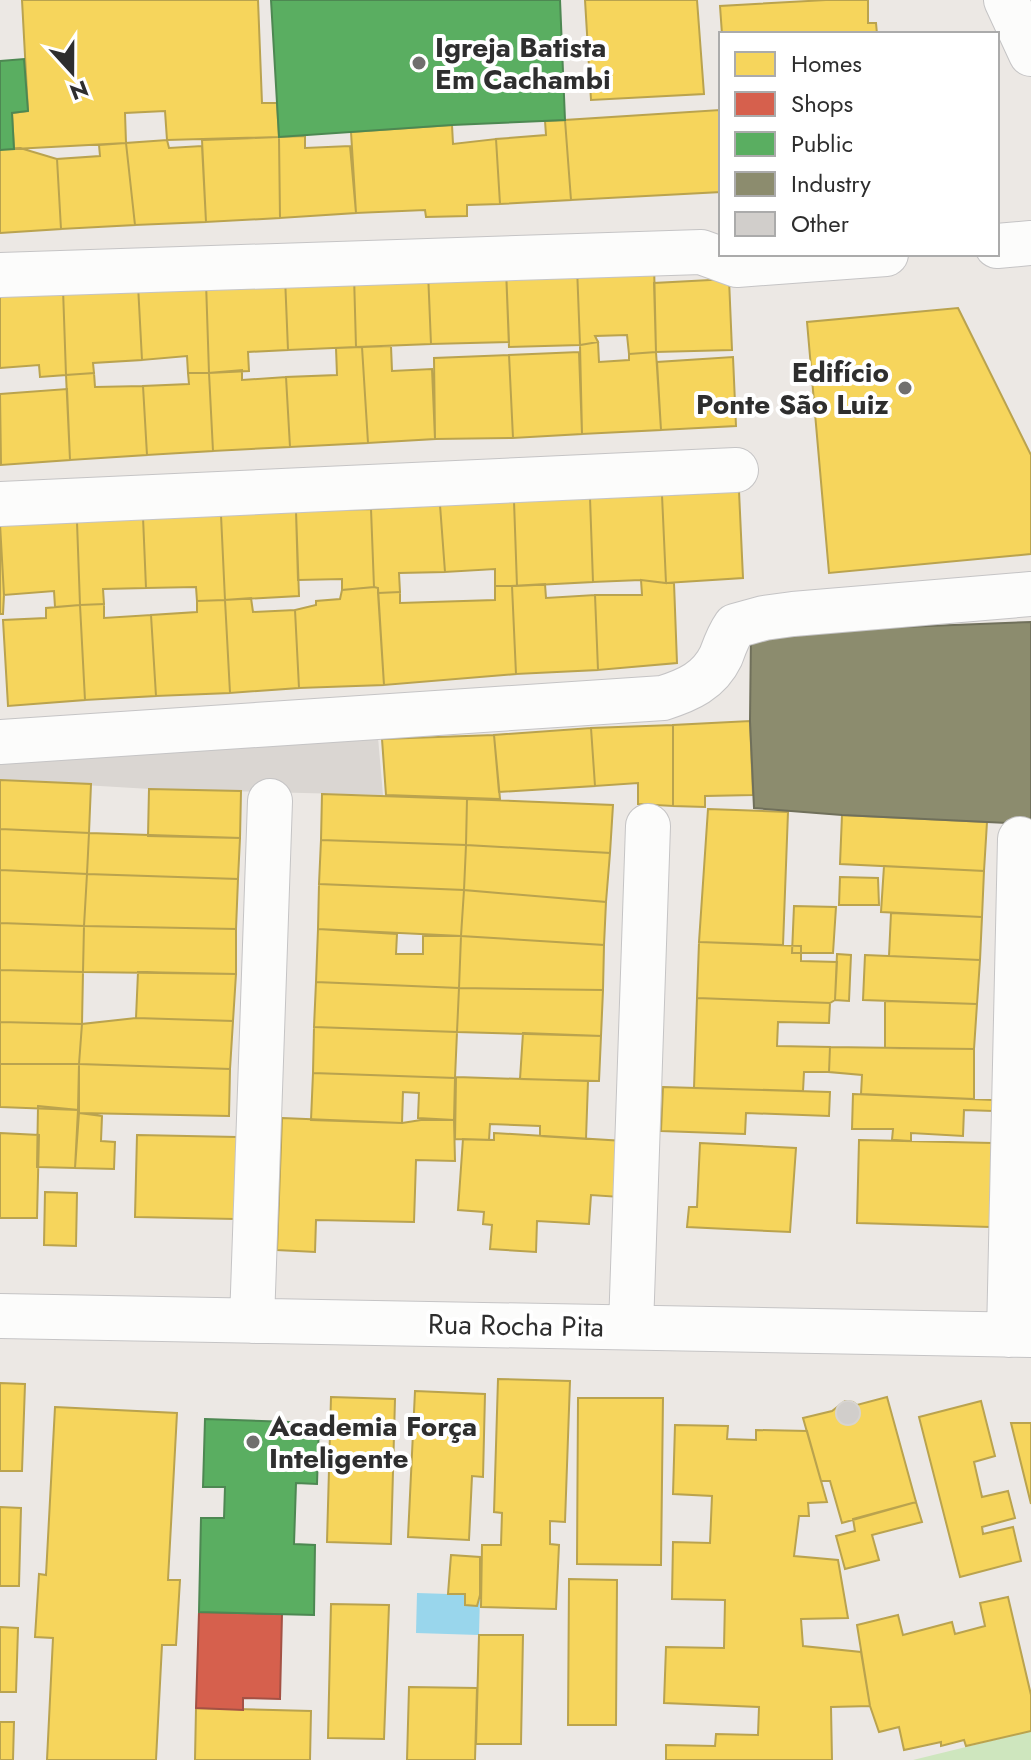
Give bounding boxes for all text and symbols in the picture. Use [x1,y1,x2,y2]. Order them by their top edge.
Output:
place label: Igreja Batista Em Cachambi [435,27,611,100]
north arrow [32,32,112,112]
legend [719,32,999,256]
text: Homes [791,46,862,81]
marker: Igreja Batista Em Cachambi [410,54,428,72]
text: N [65,73,93,109]
text: Shops [791,86,853,121]
text: Public [791,126,853,161]
text: Industry [791,166,871,201]
text: Other [791,206,850,241]
place label: Edifício Ponte São Luiz [696,352,889,425]
marker: Edifício Ponte São Luiz [896,379,914,397]
street label: Rua Rocha Pita [428,1303,604,1348]
place label: Academia Força Inteligente [268,1406,477,1479]
marker: Academia Força Inteligente [244,1433,262,1451]

